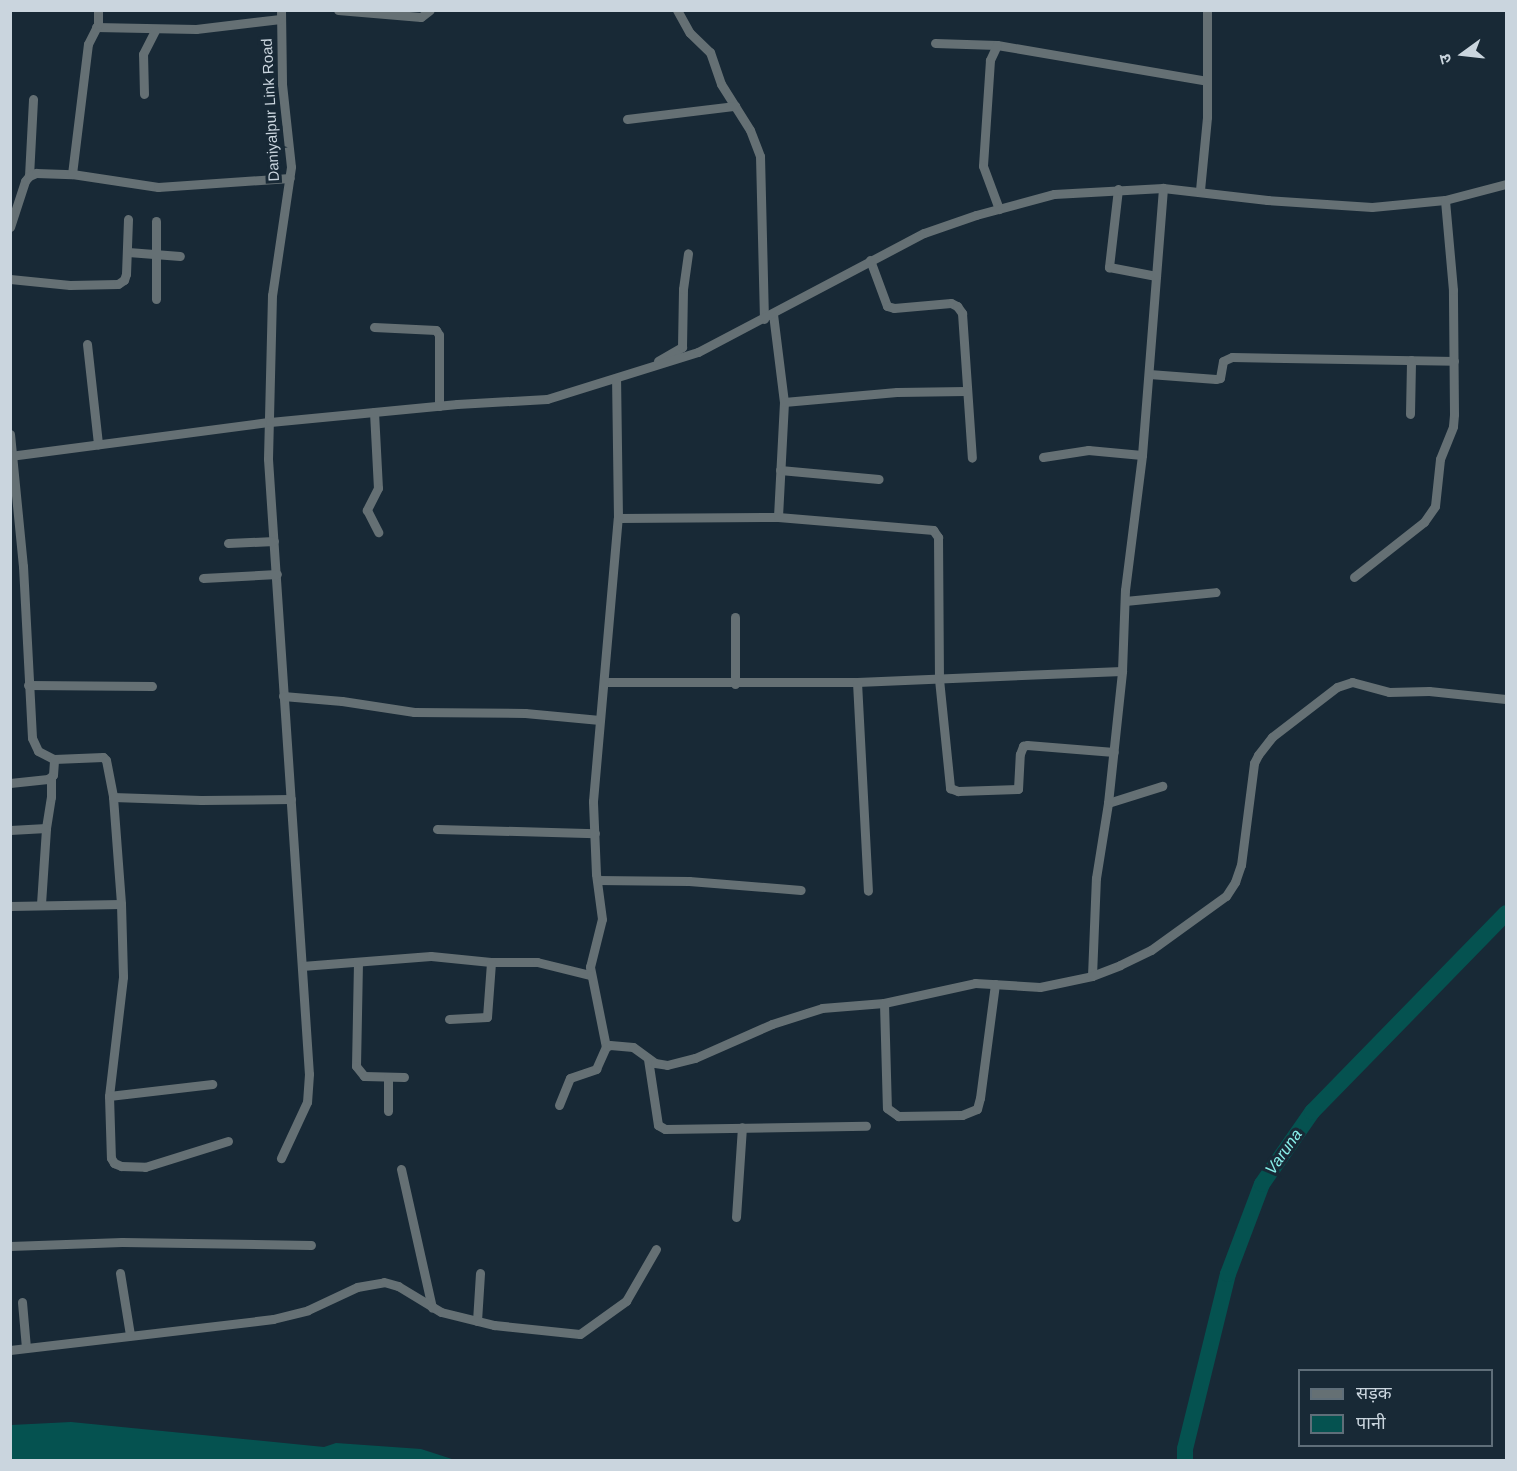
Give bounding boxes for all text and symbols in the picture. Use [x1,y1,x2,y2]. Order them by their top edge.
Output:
north arrow [1433,24,1493,84]
street label: Daniyalpur Link Road [257,38,283,182]
text: उ [1436,52,1455,66]
water label: Varuna [1262,1126,1306,1178]
legend [1298,1369,1493,1447]
text: सड़क [1356,1383,1392,1403]
text: पानी [1356,1413,1386,1433]

